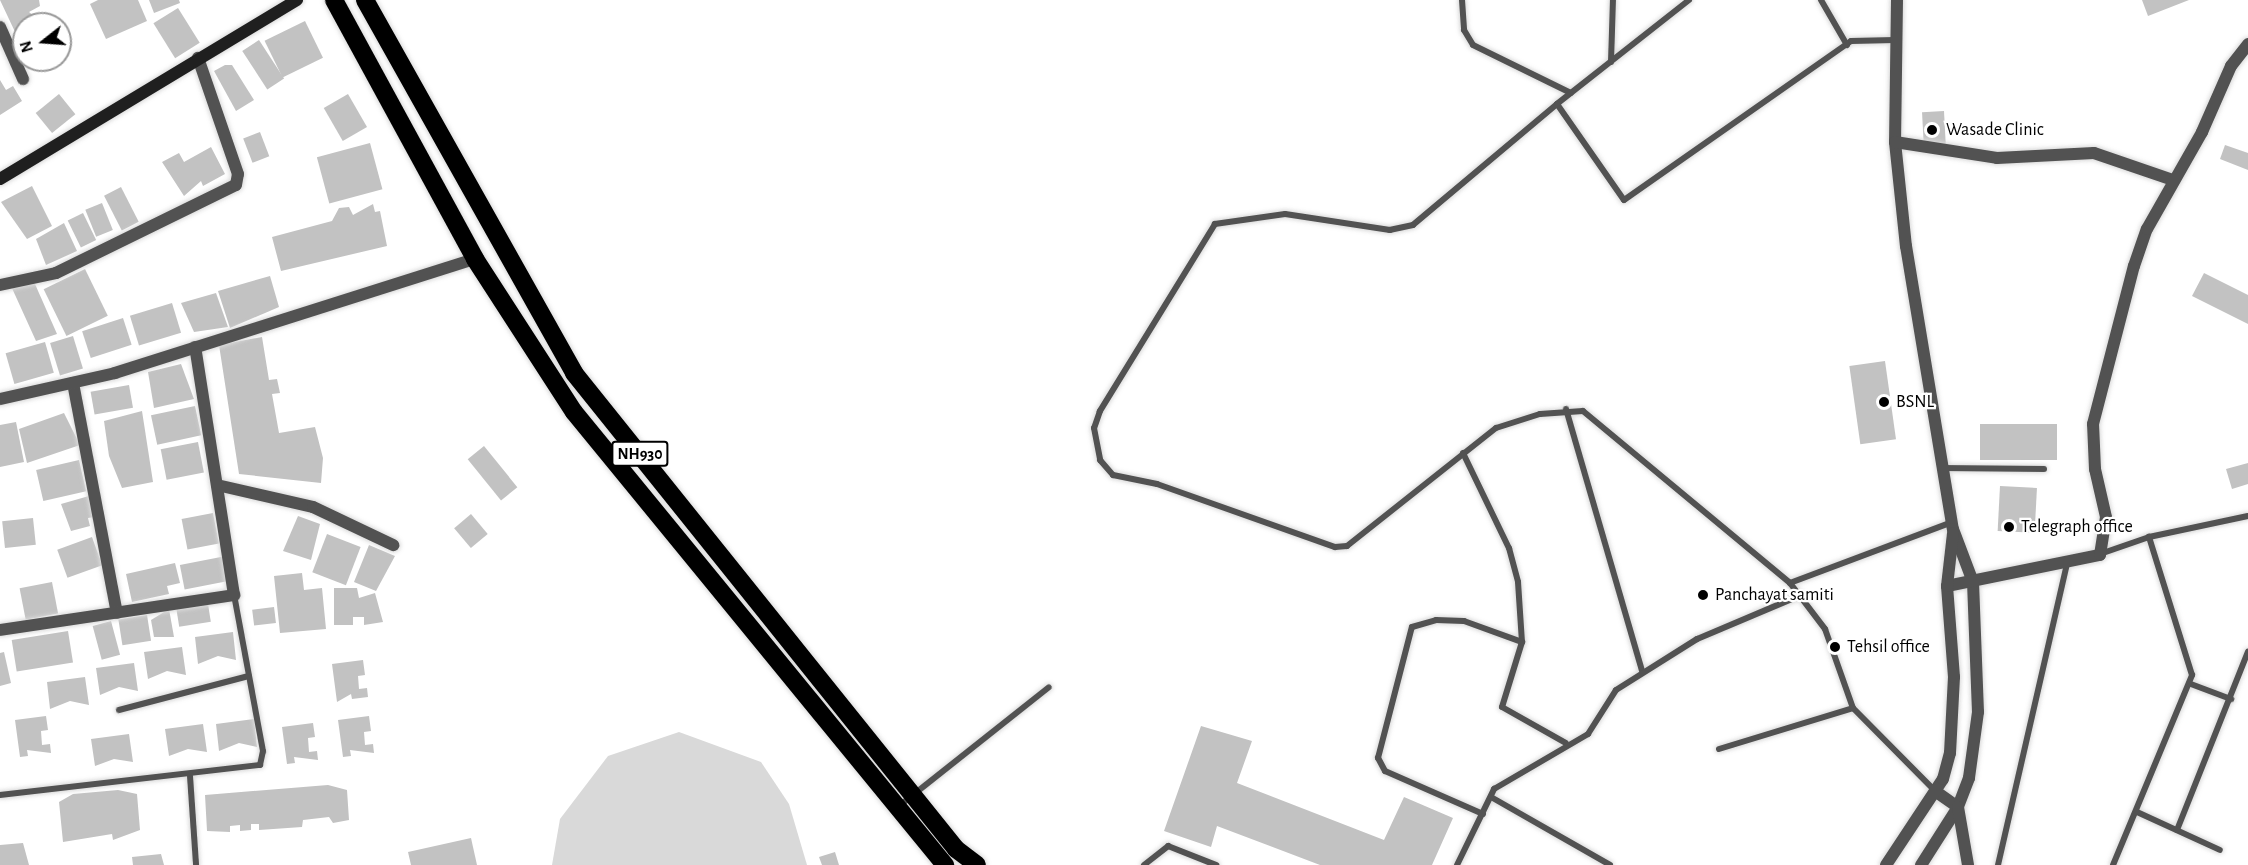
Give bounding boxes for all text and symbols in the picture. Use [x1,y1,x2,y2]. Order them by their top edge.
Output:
north arrow [12,12,72,72]
text: N [17,39,36,54]
place label: Wasade Clinic [1946,119,2044,141]
marker: Wasade Clinic [1923,121,1941,139]
place label: BSNL [1896,391,1934,413]
marker: BSNL [1877,395,1891,409]
road number: NH930 [610,441,670,467]
place label: Telegraph office [2021,516,2133,538]
marker: Telegraph office [2002,520,2016,534]
place label: Panchayat samiti [1715,584,1834,606]
marker: Panchayat samiti [1696,588,1710,602]
place label: Tehsil office [1847,636,1930,658]
marker: Tehsil office [1828,640,1842,654]

